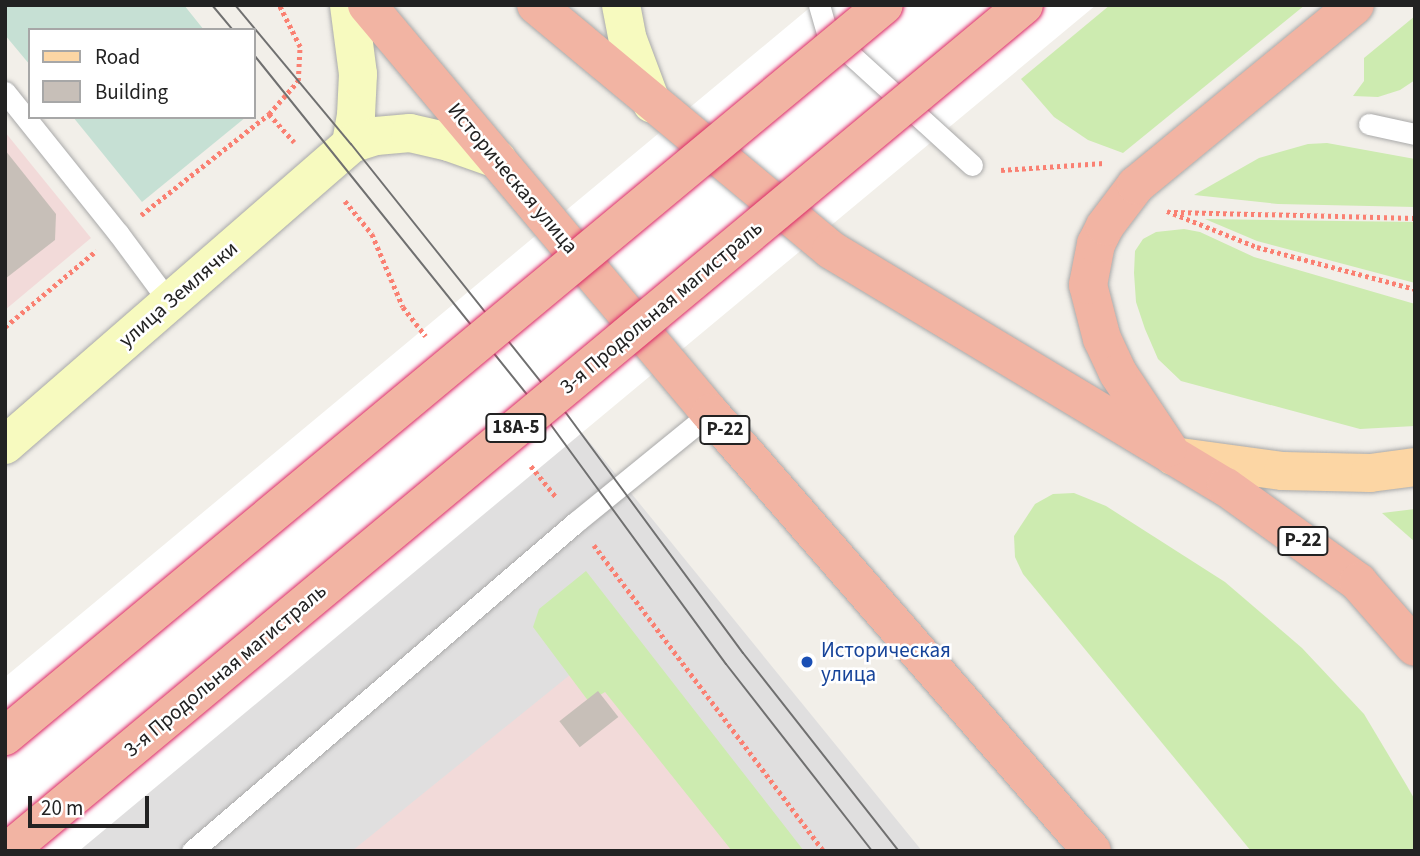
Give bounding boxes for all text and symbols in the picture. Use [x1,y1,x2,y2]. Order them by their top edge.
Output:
legend [28,28,256,119]
text: Road [95,42,140,72]
text: Building [95,77,168,107]
street label: Историческая улица [443,97,583,259]
street label: 3-я Продольная магистраль [555,215,767,399]
street label: улица Землячки [113,235,243,353]
road number: 18А-5 [484,412,548,444]
road number: Р-22 [699,414,751,446]
road number: Р-22 [1277,526,1329,556]
street label: 3-я Продольная магистраль [119,578,331,762]
place label: Историческая улица [821,637,951,687]
marker: Историческая улица [799,654,815,670]
scale bar [32,782,152,826]
text: 20 m [41,793,83,823]

